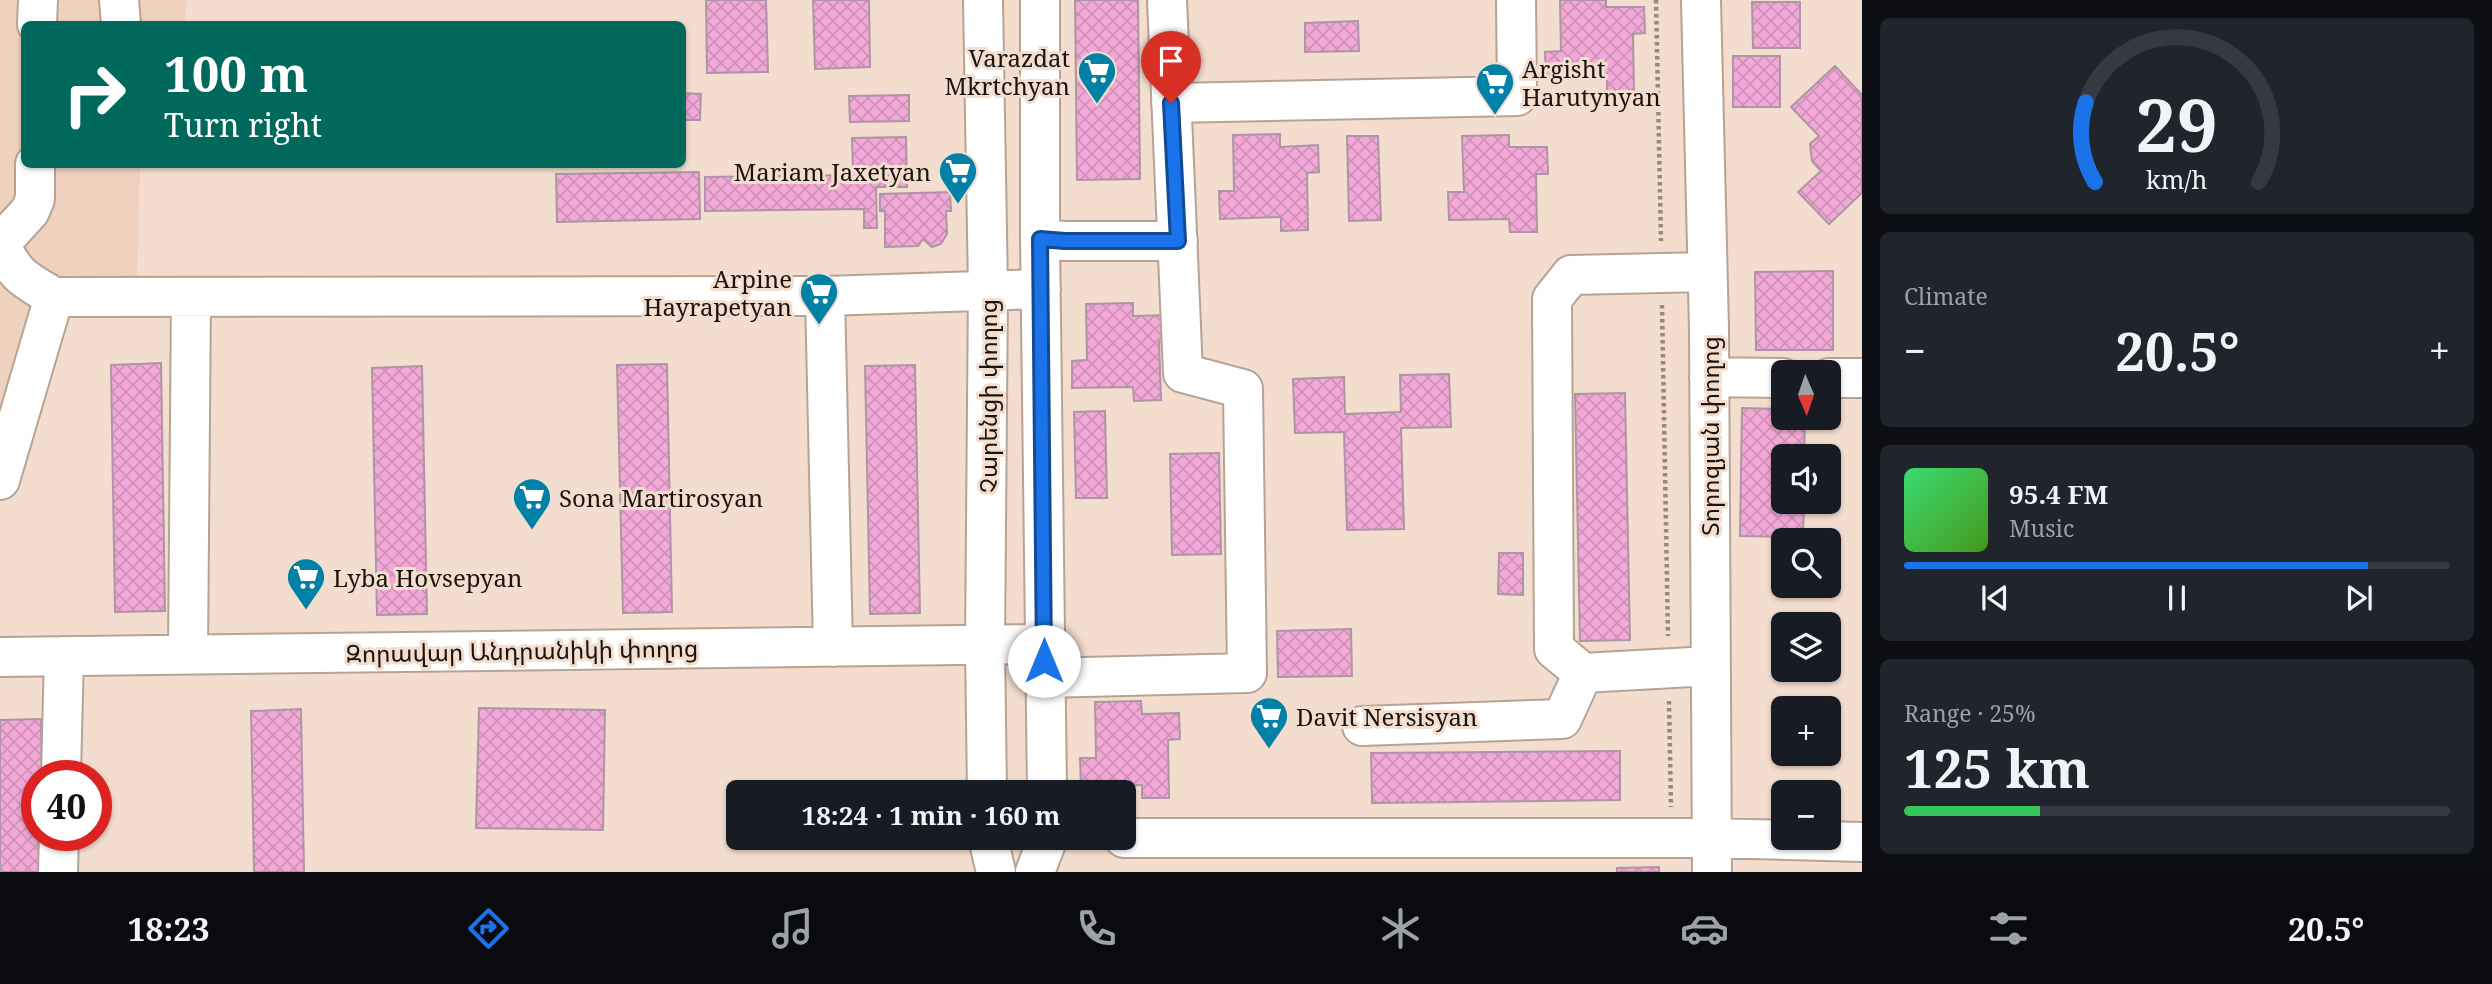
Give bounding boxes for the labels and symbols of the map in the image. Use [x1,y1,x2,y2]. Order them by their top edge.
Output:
pin [1141,31,1201,103]
place label: Varazdat Mkrtchyan [945,41,1070,102]
supermarket icon: Varazdat Mkrtchyan [1076,50,1118,105]
place label: Argisht Harutynyan [1522,52,1661,113]
supermarket icon: Argisht Harutynyan [1474,61,1516,116]
supermarket icon: Mariam Jaxetyan [937,150,979,205]
place label: Mariam Jaxetyan [734,155,931,188]
place label: Arpine Hayrapetyan [643,262,792,323]
supermarket icon: Arpine Hayrapetyan [798,271,840,326]
street label: Չարենցի փողոց [971,299,1004,493]
street label: Տորոզյան փողոց [1693,336,1726,536]
north arrow [1771,360,1841,430]
supermarket icon: Sona Martirosyan [511,476,553,531]
place label: Sona Martirosyan [559,481,763,514]
supermarket icon: Lyba Hovsepyan [285,556,327,611]
place label: Lyba Hovsepyan [333,561,523,594]
position arrow [1007,624,1081,698]
street label: Զորավար Անդրանիկի փողոց [345,630,699,670]
supermarket icon: Davit Nersisyan [1248,695,1290,750]
place label: Davit Nersisyan [1296,700,1478,733]
speed limit sign: 40 [21,760,112,851]

